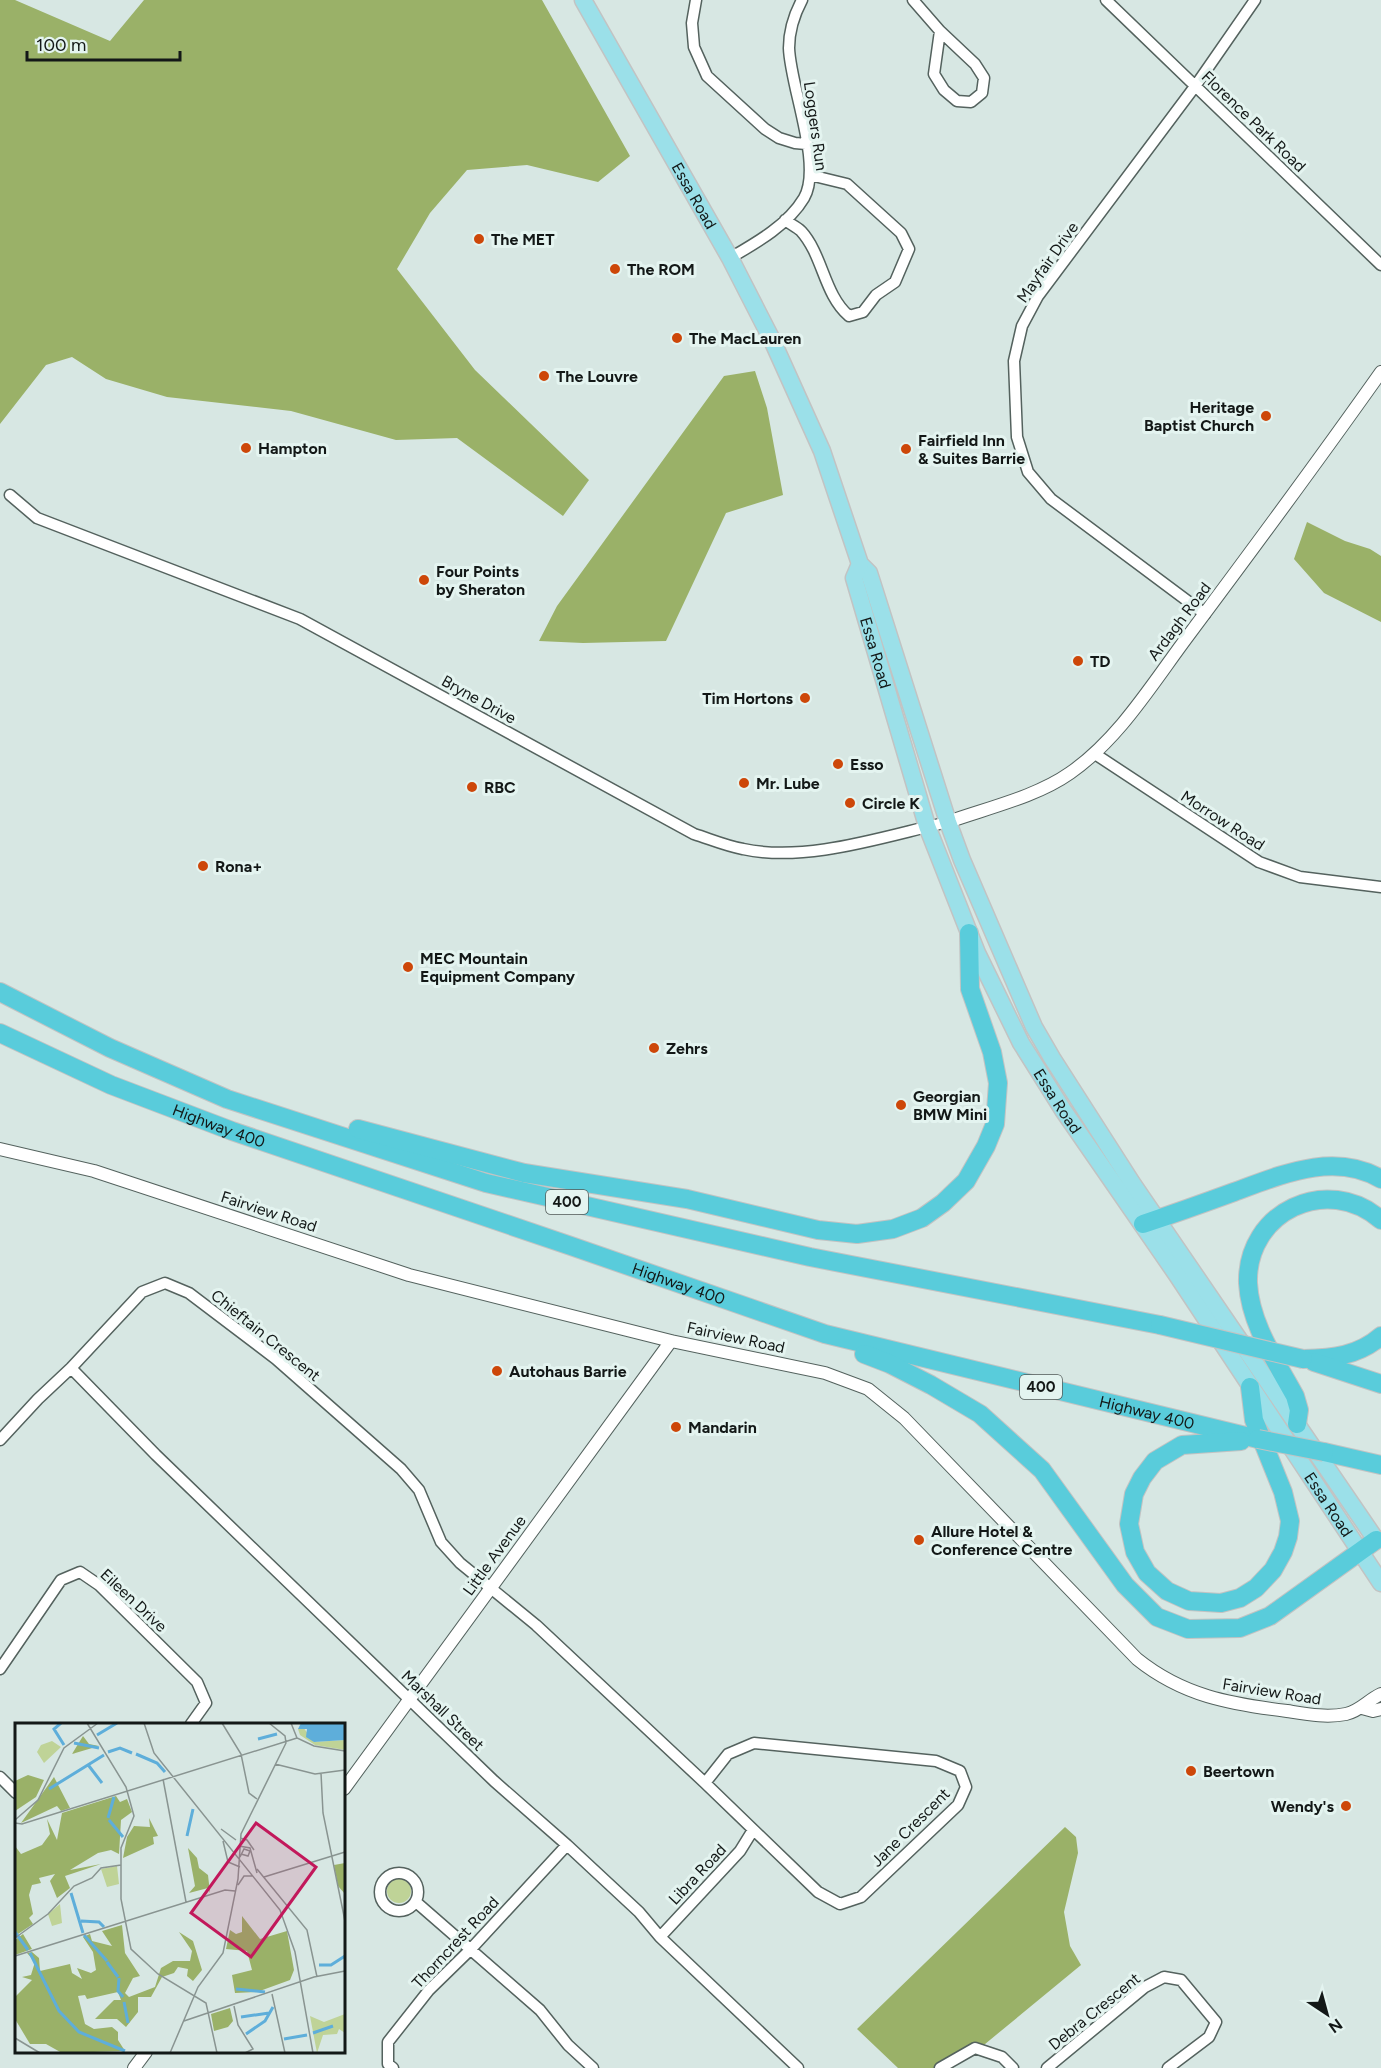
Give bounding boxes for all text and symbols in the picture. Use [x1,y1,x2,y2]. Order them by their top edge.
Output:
scale bar [27,24,180,62]
text: 100 m [36,34,86,56]
street label: Florence Park Road [1198,67,1310,176]
street label: Loggers Run [800,80,831,172]
street label: Essa Road [668,159,720,232]
street label: Mayfair Drive [1013,218,1082,306]
place label: The MET [491,230,555,249]
marker: The MET [472,232,486,246]
place label: The ROM [627,260,695,279]
marker: The ROM [608,262,622,276]
place label: The MacLauren [689,329,801,348]
marker: The MacLauren [670,331,684,345]
place label: The Louvre [556,367,638,386]
marker: The Louvre [537,369,551,383]
place label: Heritage Baptist Church [1144,398,1254,435]
marker: Heritage Baptist Church [1259,409,1273,423]
place label: Fairfield Inn & Suites Barrie [918,431,1025,468]
place label: Hampton [258,439,327,458]
marker: Hampton [239,441,253,455]
marker: Fairfield Inn & Suites Barrie [899,442,913,456]
place label: Four Points by Sheraton [436,562,525,599]
marker: Four Points by Sheraton [417,573,431,587]
street label: Ardagh Road [1144,578,1215,664]
street label: Essa Road [856,615,895,691]
place label: TD [1090,652,1111,671]
marker: TD [1071,654,1085,668]
street label: Bryne Drive [438,671,520,728]
place label: Tim Hortons [702,689,794,708]
marker: Tim Hortons [798,691,812,705]
place label: Esso [850,755,884,774]
marker: Esso [831,757,845,771]
place label: Mr. Lube [756,774,820,793]
marker: Mr. Lube [737,776,751,790]
place label: RBC [484,778,516,797]
marker: RBC [465,780,479,794]
street label: Morrow Road [1177,786,1268,855]
place label: Circle K [862,794,920,813]
marker: Circle K [843,796,857,810]
place label: Rona+ [215,857,262,876]
marker: Rona+ [196,859,210,873]
place label: MEC Mountain Equipment Company [420,949,576,986]
marker: MEC Mountain Equipment Company [401,960,415,974]
place label: Zehrs [666,1039,708,1058]
marker: Zehrs [647,1041,661,1055]
street label: Essa Road [1029,1065,1085,1137]
place label: Georgian BMW Mini [913,1087,987,1124]
marker: Georgian BMW Mini [894,1098,908,1112]
street label: Highway 400 [170,1100,268,1152]
street label: Fairview Road [218,1187,319,1236]
road number: 400 [546,1190,588,1214]
street label: Highway 400 [630,1259,728,1309]
street label: Chieftain Crescent [207,1285,324,1385]
street label: Fairview Road [685,1318,787,1357]
place label: Autohaus Barrie [509,1362,627,1381]
marker: Autohaus Barrie [490,1364,504,1378]
road number: 400 [1020,1375,1062,1399]
street label: Highway 400 [1097,1392,1196,1433]
place label: Mandarin [688,1418,757,1437]
marker: Mandarin [669,1420,683,1434]
street label: Essa Road [1300,1469,1357,1540]
street label: Little Avenue [459,1511,530,1599]
place label: Allure Hotel & Conference Centre [931,1522,1072,1559]
marker: Allure Hotel & Conference Centre [912,1533,926,1547]
street label: Eileen Drive [96,1565,171,1636]
street label: Marshall Street [397,1666,488,1755]
street label: Fairview Road [1221,1674,1323,1709]
inset map [15,1723,345,2053]
place label: Beertown [1203,1762,1274,1781]
marker: Beertown [1184,1764,1198,1778]
street label: Jane Crescent [867,1784,954,1871]
place label: Wendy's [1271,1797,1335,1816]
marker: Wendy's [1339,1799,1353,1813]
street label: Libra Road [665,1840,730,1909]
street label: Thorncrest Road [408,1893,503,1992]
street label: Debra Crescent [1045,1969,1144,2054]
north arrow [1297,1984,1357,2044]
text: N [1325,2014,1346,2037]

